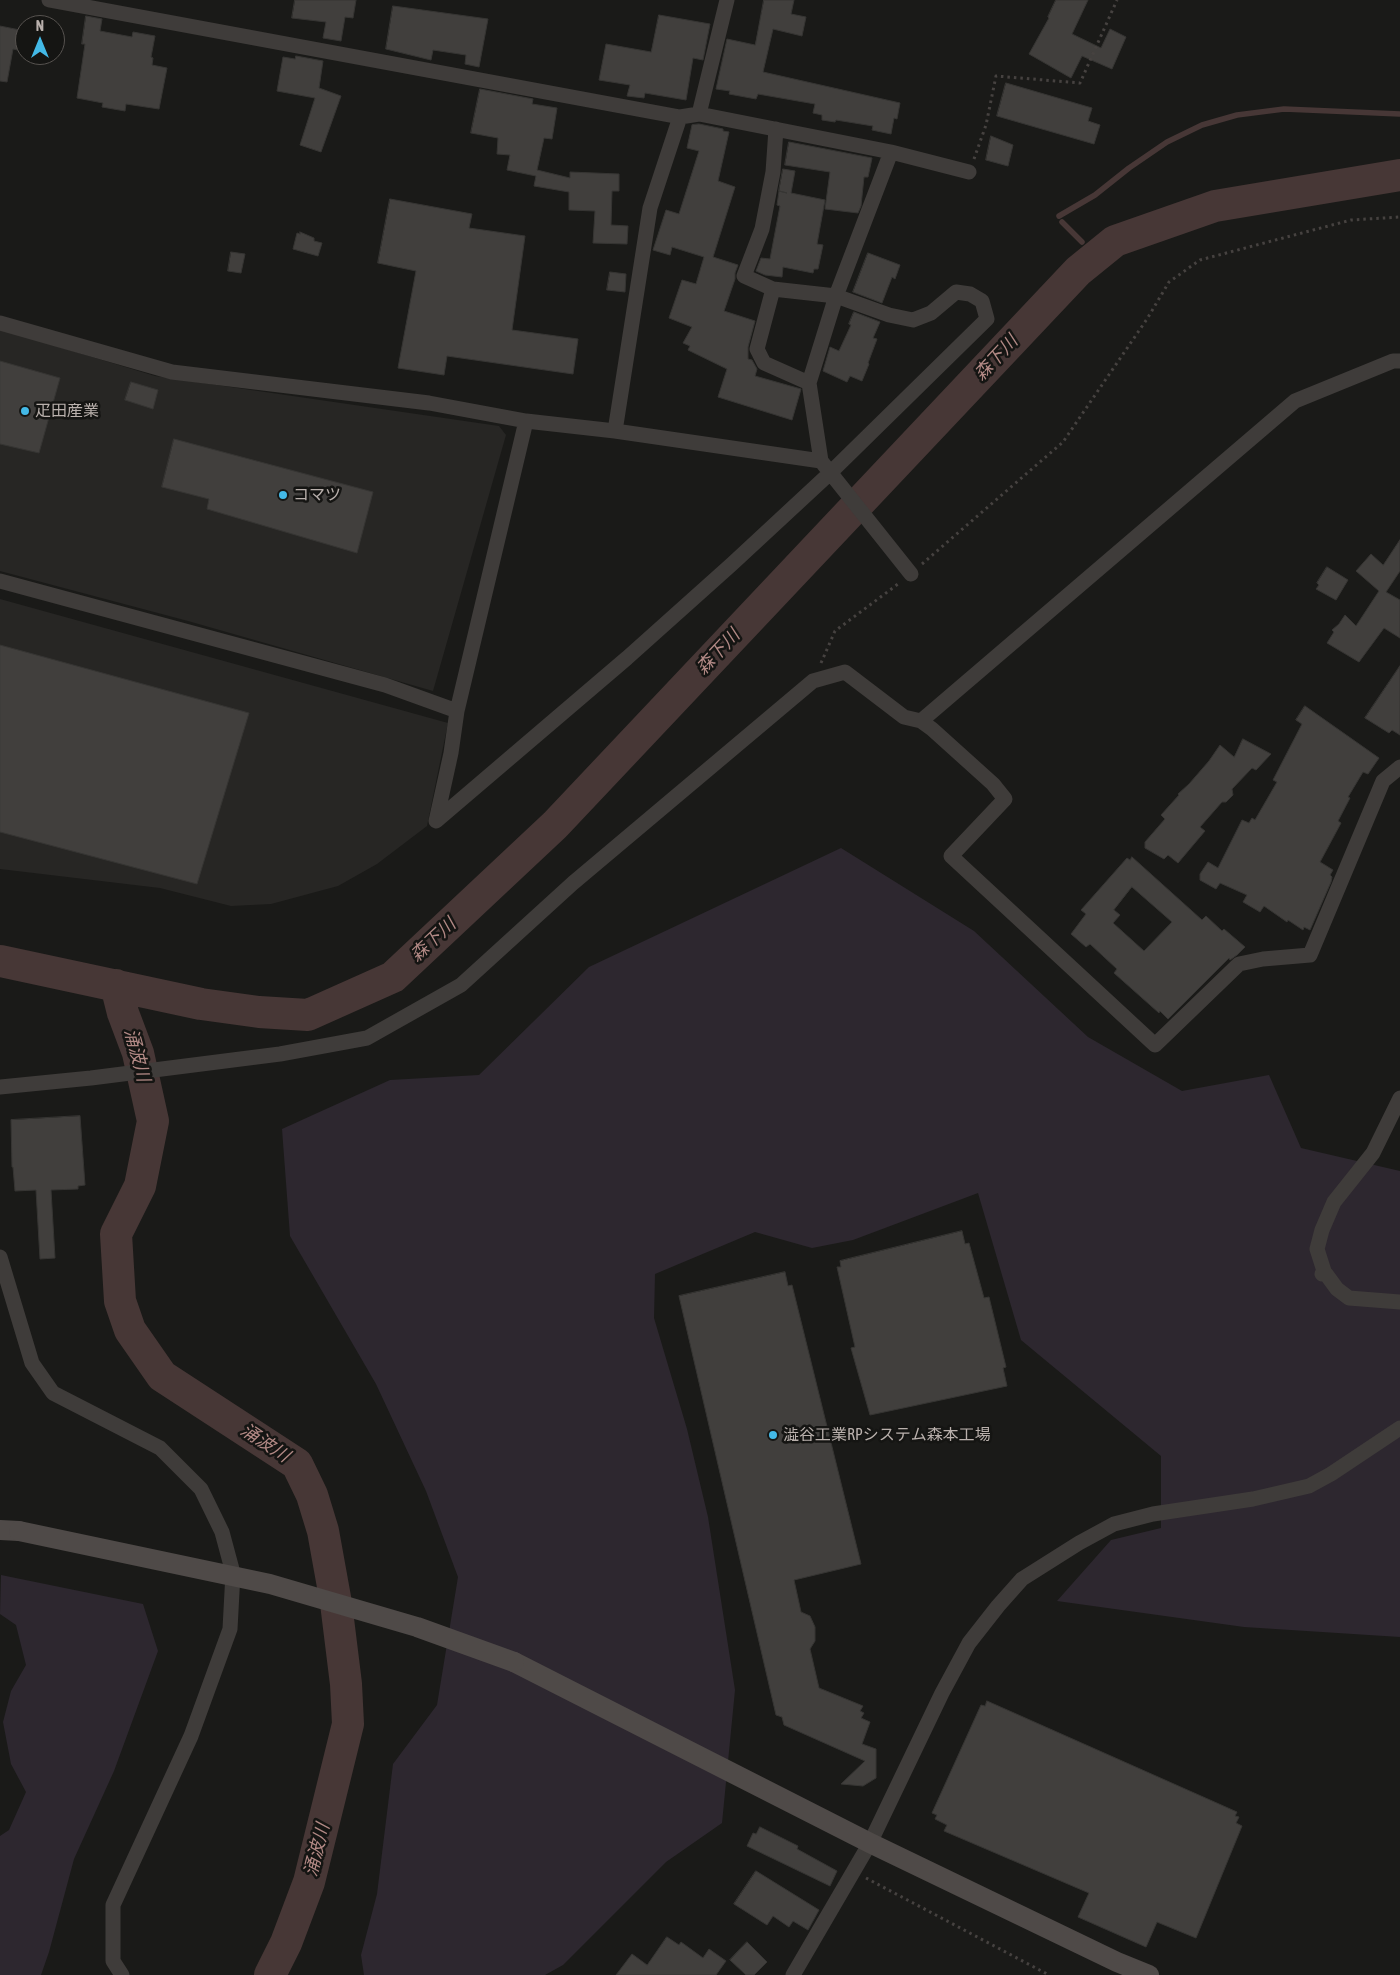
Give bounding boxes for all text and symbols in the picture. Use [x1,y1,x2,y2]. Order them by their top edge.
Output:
north arrow [15,15,65,65]
text: N [36,18,44,34]
water label: 森下川 [970,331,1022,385]
place label: 疋田産業 [35,401,99,421]
marker: 疋田産業 [19,405,31,417]
place label: コマツ [293,485,341,505]
marker: コマツ [277,489,289,501]
water label: 森下川 [692,625,744,679]
water label: 森下川 [406,914,460,966]
water label: 涌波川 [120,1026,154,1084]
water label: 涌波川 [236,1419,294,1467]
place label: 澁谷工業RPシステム森本工場 [783,1425,991,1445]
marker: 澁谷工業RPシステム森本工場 [767,1429,779,1441]
water label: 涌波川 [300,1821,334,1879]

